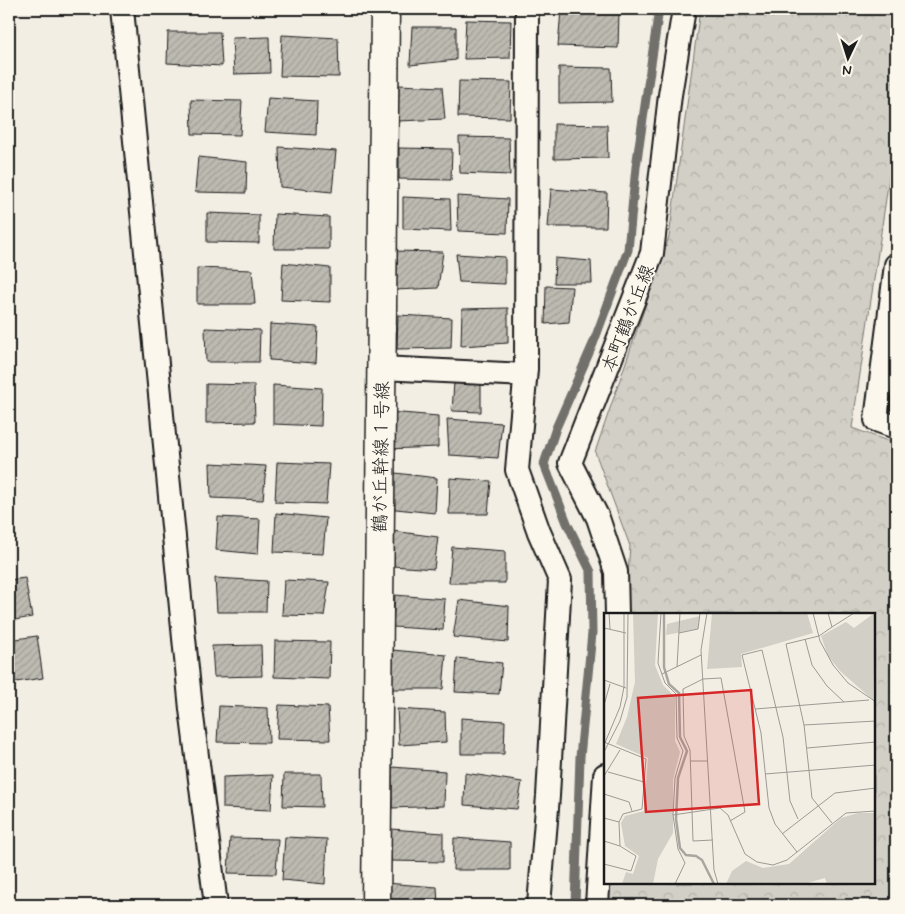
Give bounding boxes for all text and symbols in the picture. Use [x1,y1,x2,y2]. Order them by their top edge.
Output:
north arrow [822,32,872,82]
text: N [842,61,852,79]
street label: 本町鶴が丘線 [596,261,660,376]
street label: 鶴が丘幹線１号線 [368,381,395,533]
inset map [604,613,875,884]

